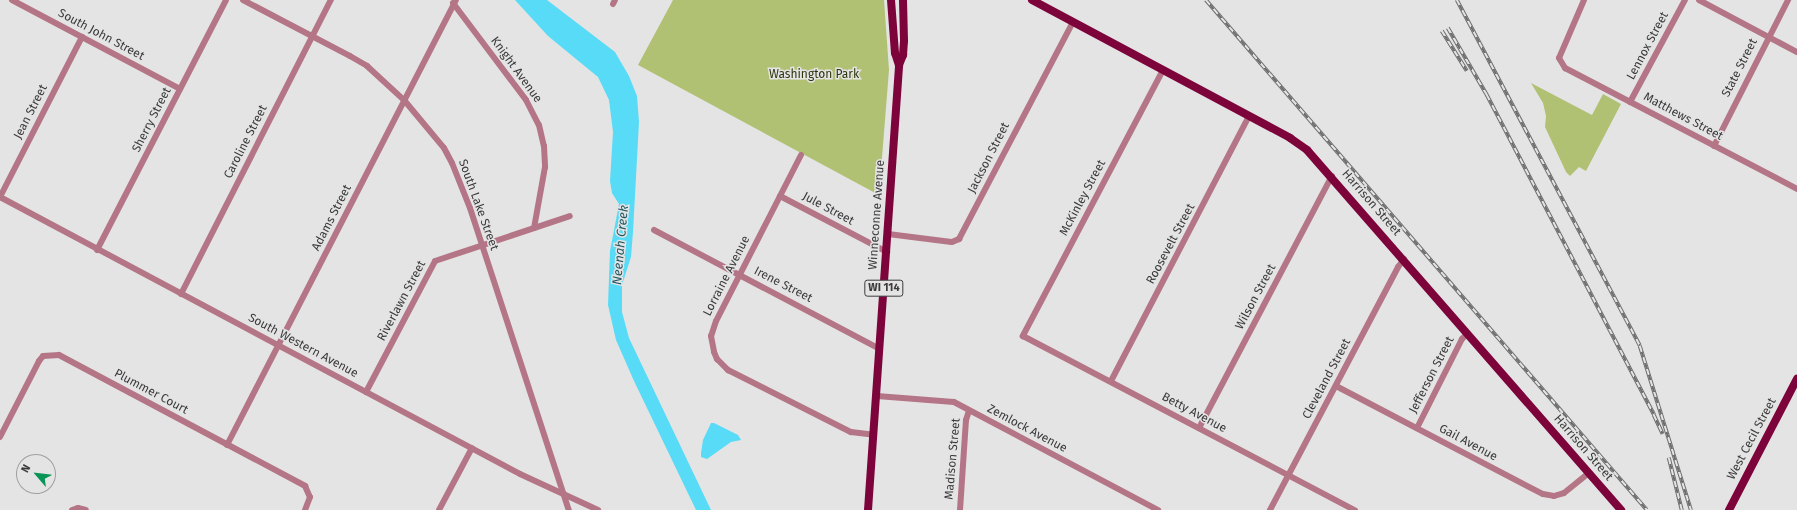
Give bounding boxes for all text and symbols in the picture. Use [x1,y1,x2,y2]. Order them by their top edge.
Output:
street label: South John Street [55,6,147,64]
street label: Lennox Street [1624,10,1672,82]
street label: Knight Avenue [487,34,545,106]
street label: State Street [1719,36,1761,100]
park label: Washington Park [769,68,859,82]
street label: Jean Street [11,82,51,142]
street label: Sherry Street [129,85,175,155]
street label: Matthews Street [1641,90,1725,144]
street label: Caroline Street [221,103,271,181]
street label: Jackson Street [965,120,1013,196]
street label: McKinley Street [1057,157,1109,239]
street label: South Lake Street [455,158,501,252]
street label: Winneconne Avenue [866,160,888,270]
street label: Harrison Street [1338,167,1404,239]
street label: Adams Street [309,183,355,253]
street label: Jule Street [800,189,856,229]
street label: Roosevelt Street [1144,201,1198,287]
water label: Neenah Creek [610,204,632,286]
street label: Lorraine Avenue [701,234,753,318]
street label: Riverlawn Street [375,258,429,344]
street label: Wilson Street [1233,262,1279,332]
street label: Irene Street [751,264,815,306]
road number: WI 114 [864,279,904,297]
street label: South Western Avenue [246,311,360,381]
street label: Jefferson Street [1406,334,1458,416]
street label: Cleveland Street [1300,336,1354,422]
street label: Plummer Court [112,366,190,418]
street label: Betty Avenue [1159,390,1229,436]
street label: West Cecil Street [1724,396,1780,482]
street label: Zemlock Avenue [985,402,1069,456]
street label: Harrison Street [1550,412,1616,484]
street label: Madison Street [942,418,964,500]
street label: Gail Avenue [1436,422,1500,464]
north arrow [16,454,56,494]
text: N [18,462,33,475]

